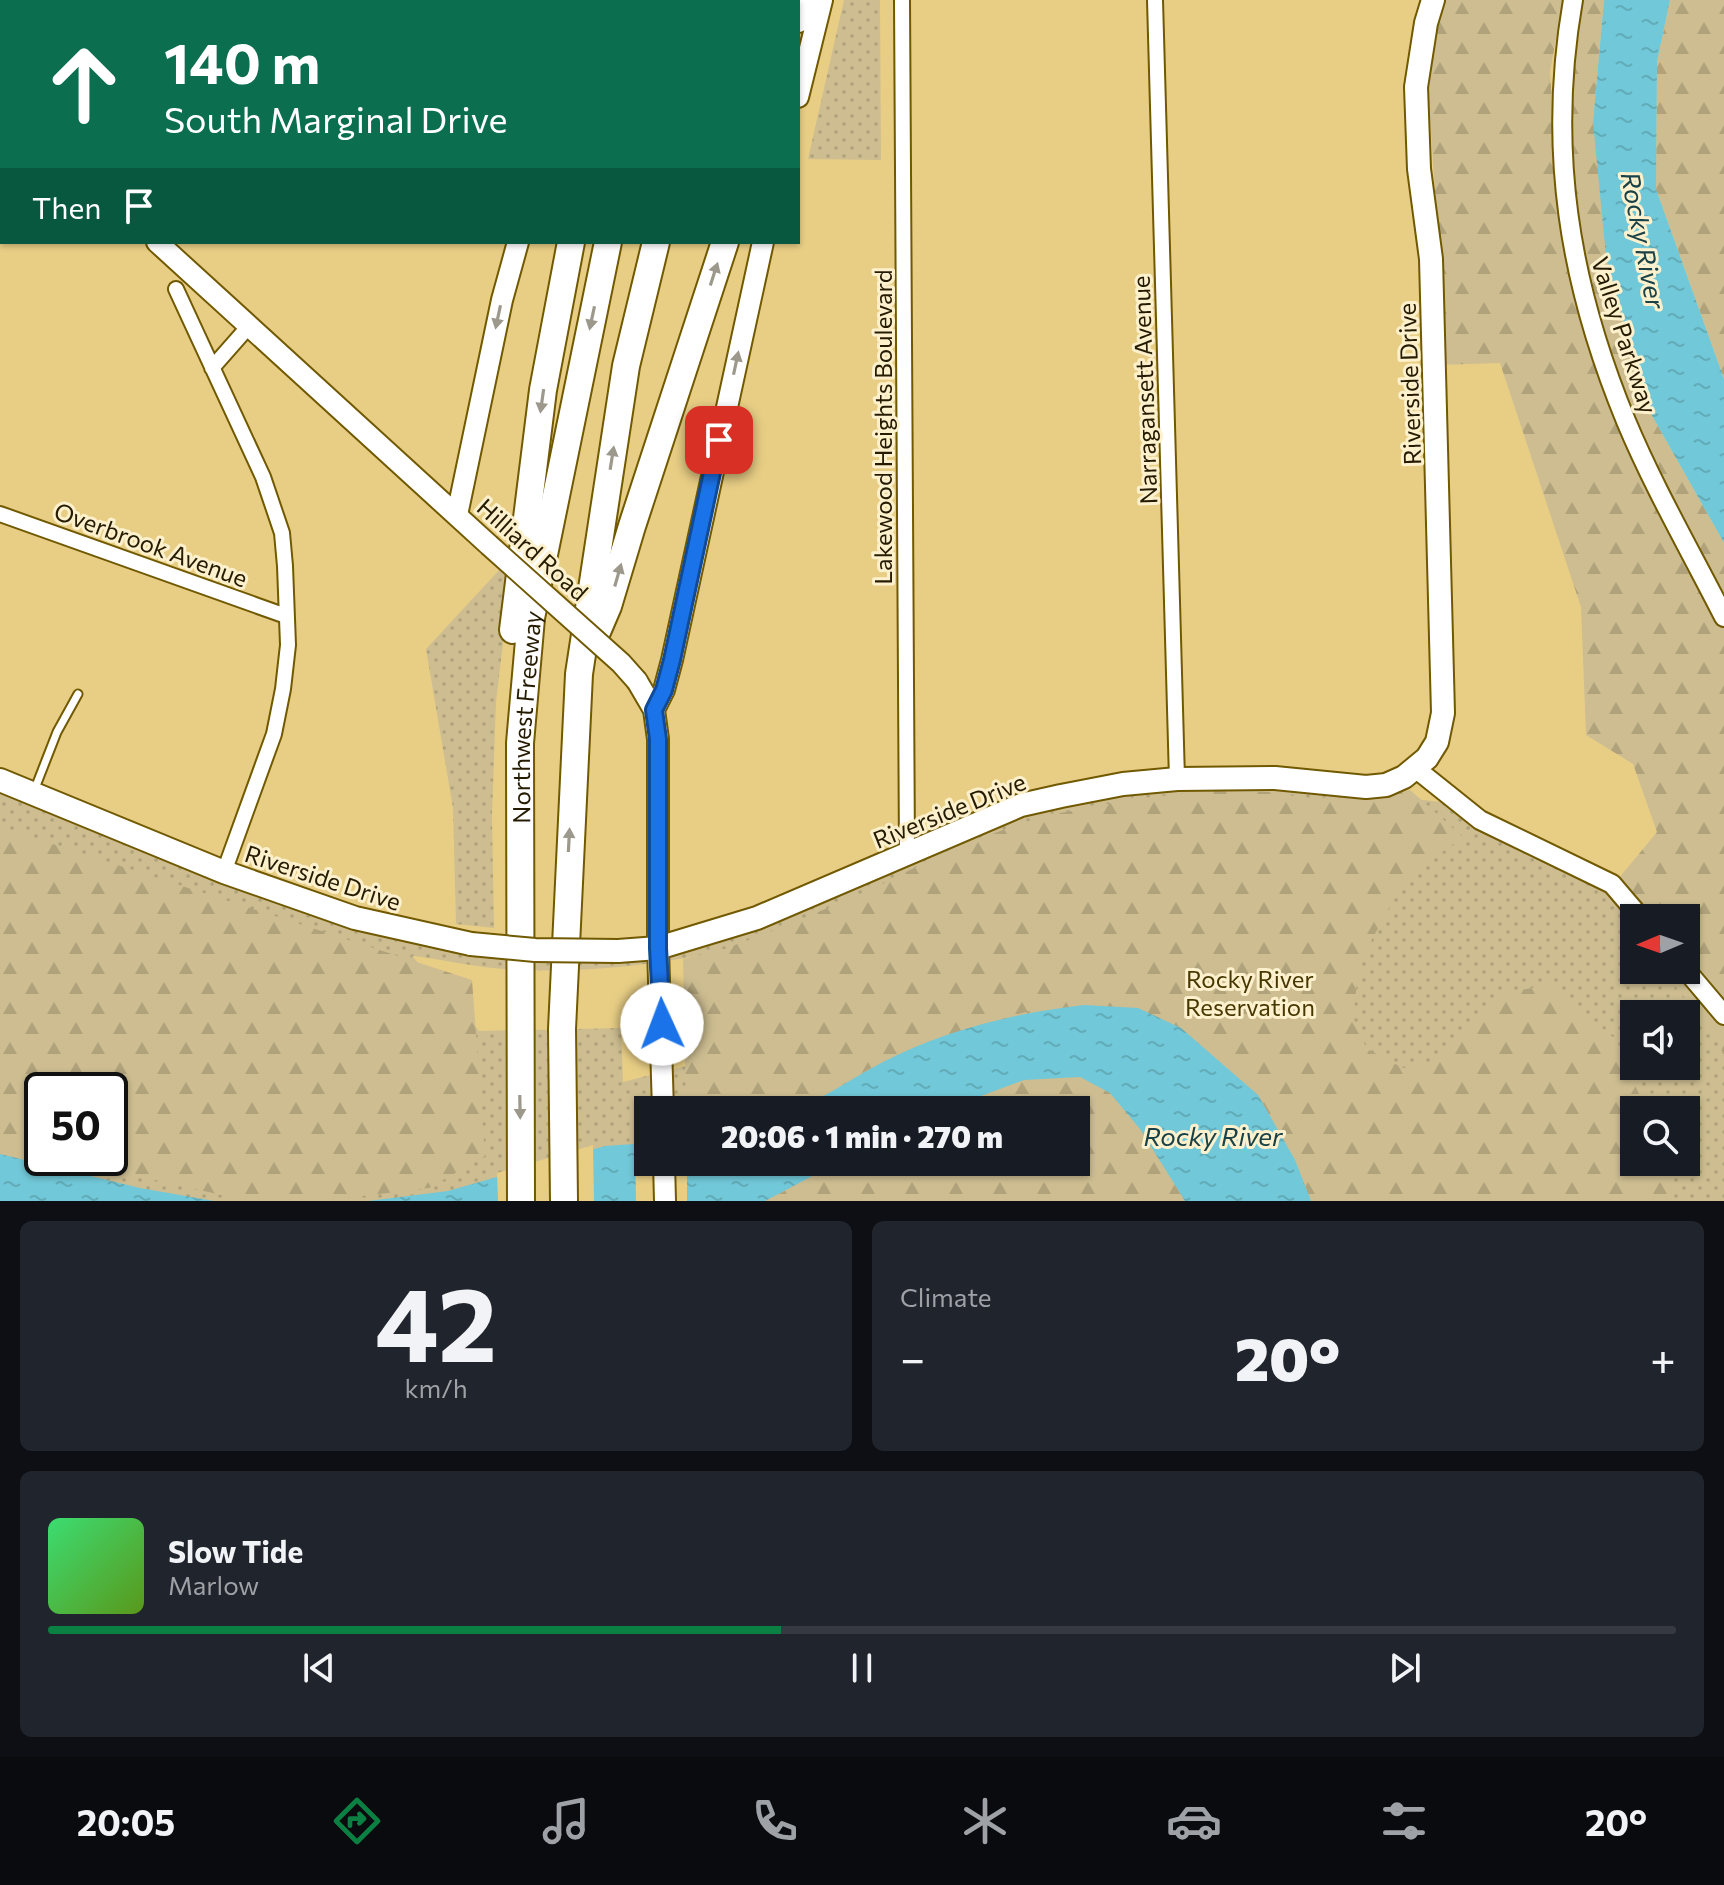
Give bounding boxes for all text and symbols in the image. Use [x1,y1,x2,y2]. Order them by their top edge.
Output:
text: 140 m [164,27,320,96]
icon: ahead [32,32,136,136]
text: South Marginal Drive [164,96,508,140]
water label: Rocky River [1616,169,1673,313]
icon: arrive [117,184,161,228]
text: Then [32,188,101,225]
street label: Valley Parkway [1586,253,1664,417]
one-way arrow [709,262,721,286]
street label: Lakewood Heights Boulevard [868,269,897,585]
street label: Narragansett Avenue [1126,275,1162,505]
street label: Riverside Drive [1392,302,1426,466]
one-way arrow [491,305,504,330]
one-way arrow [585,306,598,331]
one-way arrow [730,350,743,375]
one-way arrow [535,389,548,414]
pin [685,406,753,474]
icon: arrive [697,418,741,462]
one-way arrow [606,445,619,470]
street label: Hilliard Road [472,492,594,606]
street label: Overbrook Avenue [50,496,252,592]
one-way arrow [612,563,624,588]
street label: Northwest Freeway [505,608,547,824]
street label: Riverside Drive [868,766,1030,854]
one-way arrow [563,827,576,852]
street label: Riverside Drive [241,838,405,916]
north arrow [1620,904,1700,984]
map controls [1620,904,1700,1176]
park label: Rocky River Reservation [1185,964,1315,1021]
position arrow [620,982,704,1066]
button: sound [1620,1000,1700,1080]
speed limit sign: 50 [24,1072,128,1176]
one-way arrow [514,1095,526,1120]
button: search [1620,1096,1700,1176]
text: 20:06 · 1 min · 270 m [721,1117,1003,1154]
water label: Rocky River [1144,1120,1284,1151]
text: 42 [375,1256,497,1383]
text: Climate [900,1281,992,1312]
text: 20° [1235,1320,1340,1393]
text: − [900,1330,925,1384]
text: + [1650,1330,1676,1384]
text: km/h [404,1372,468,1403]
text: Slow Tide [168,1532,303,1569]
text: Marlow [168,1569,259,1600]
icon: previous [297,1646,341,1690]
icon: pause [840,1646,884,1690]
icon: next [1383,1646,1427,1690]
icon: directions [329,1793,385,1849]
icon: music [538,1793,594,1849]
icon: phone [747,1793,803,1849]
icon: climate [957,1793,1013,1849]
icon: car [1166,1793,1222,1849]
icon: filters [1376,1793,1432,1849]
text: 20:05 [77,1799,175,1843]
text: 20° [1585,1799,1647,1843]

